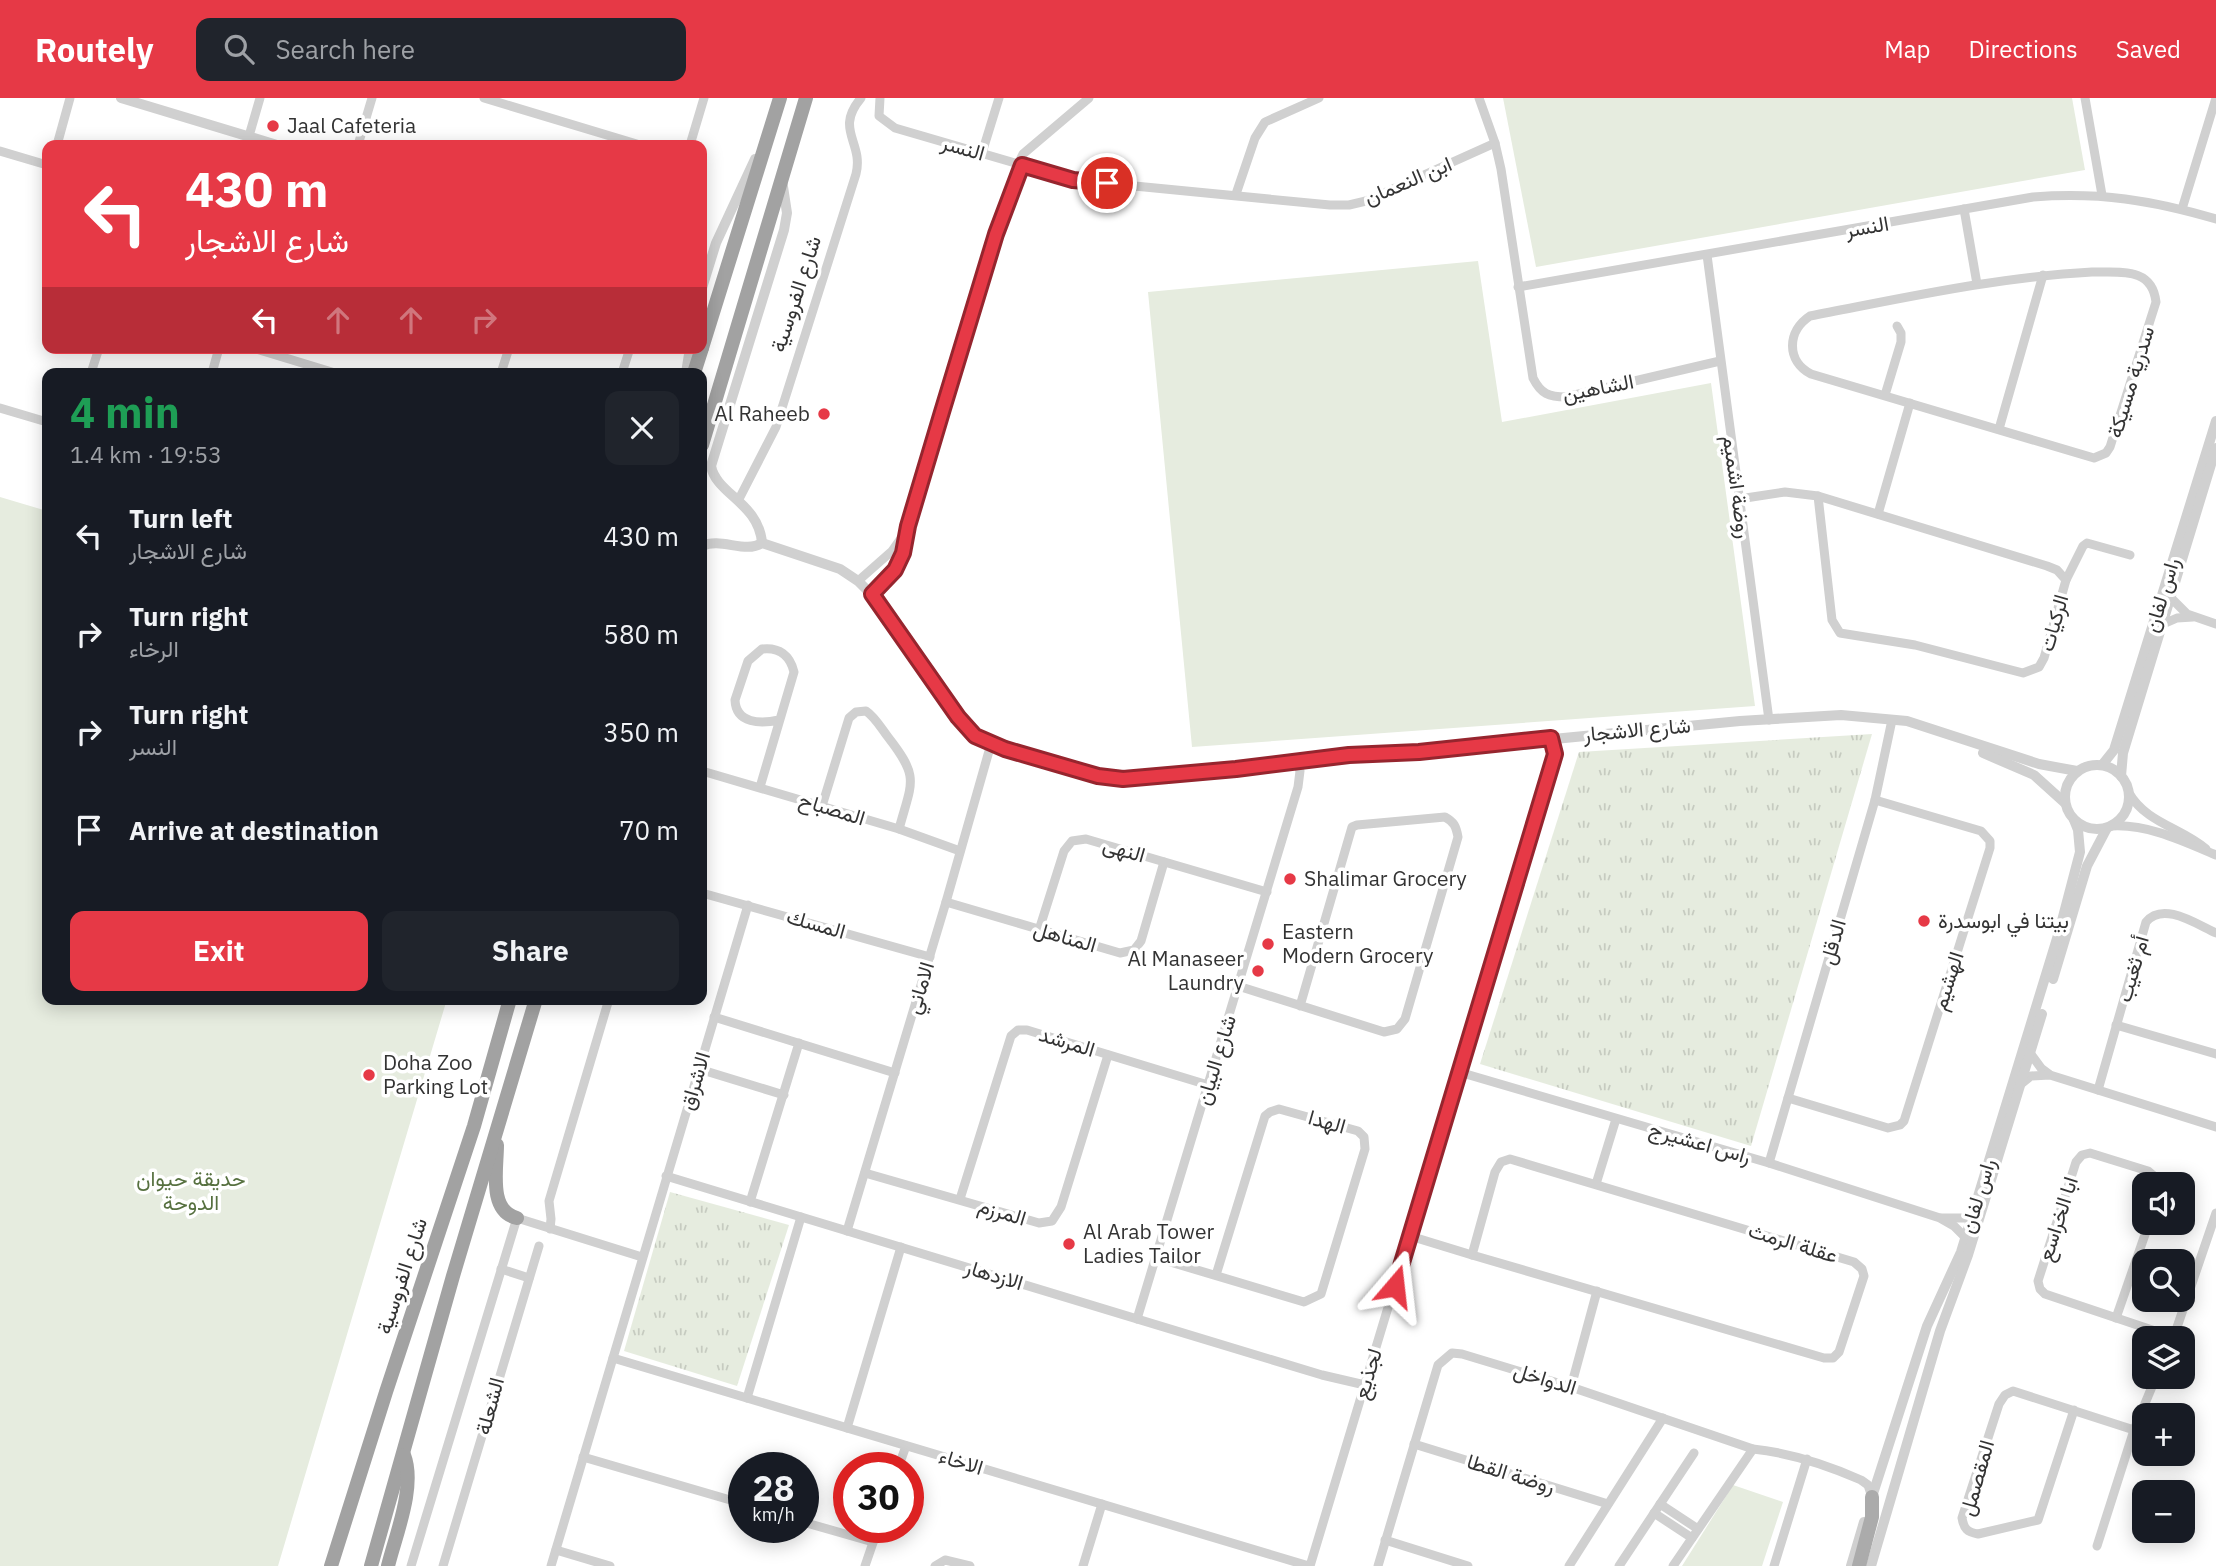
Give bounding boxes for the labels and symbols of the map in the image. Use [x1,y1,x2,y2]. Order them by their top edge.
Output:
place label: Jaal Cafeteria [287,111,416,139]
marker: Jaal Cafeteria [265,118,281,134]
street label: النسر [937,127,988,167]
street label: ابن النعمان [1359,149,1456,211]
pin [1077,153,1137,213]
street label: النسر [1842,208,1891,244]
street label: شارع الفروسية [763,232,828,356]
street label: سدرية مسيكة [2100,322,2160,441]
street label: الشاهين [1560,366,1636,408]
place label: Al Raheeb [714,399,810,427]
marker: Al Raheeb [816,406,832,422]
street label: روضة اشميم [1716,433,1759,540]
street label: راس لفان [2136,554,2186,635]
street label: الركيات [2032,591,2074,654]
street label: شارع الاشجار [1581,710,1692,749]
street label: المصباح [795,785,869,832]
street label: النهى [1100,830,1149,868]
place label: Shalimar Grocery [1304,864,1467,892]
marker: Shalimar Grocery [1282,871,1298,887]
street label: المسك [784,901,849,945]
place label: بيتنا في ابوسدرة [1938,906,2069,938]
marker: بيتنا في ابوسدرة [1916,913,1932,929]
street label: المناهل [1031,914,1100,958]
street label: الدقل [1812,916,1852,968]
place label: Eastern Modern Grocery [1282,917,1434,969]
street label: أم ثغيب [2109,932,2156,1005]
marker: Eastern Modern Grocery [1260,936,1276,952]
place label: Al Manaseer Laundry [1127,944,1245,996]
street label: الهشيم [1924,948,1971,1014]
street label: الاماني [898,958,944,1018]
marker: Al Manaseer Laundry [1250,963,1266,979]
street label: شارع البيان [1188,1011,1243,1108]
street label: المرشد [1036,1019,1099,1063]
place label: Doha Zoo Parking Lot [383,1048,488,1100]
street label: الاشراق [672,1048,716,1113]
marker: Doha Zoo Parking Lot [361,1067,377,1083]
street label: الهدا [1305,1102,1349,1140]
street label: راس اعشيرج [1646,1114,1754,1171]
street label: راس لفان [1952,1155,2002,1236]
park label: حديقة حيوان الدوحة [136,1164,246,1216]
street label: ابا الخراسع [2030,1173,2085,1265]
street label: المرزم [975,1191,1030,1233]
street label: شارع الفروسية [369,1214,434,1338]
street label: عقلة الرمث [1745,1215,1841,1269]
place label: Al Arab Tower Ladies Tailor [1083,1217,1214,1269]
marker: Al Arab Tower Ladies Tailor [1061,1236,1077,1252]
position arrow [1358,1249,1432,1323]
street label: الازدهار [961,1252,1027,1296]
street label: لجذيع [1346,1345,1389,1403]
street label: الدواخل [1510,1355,1580,1401]
street label: الشعلة [468,1374,510,1437]
street label: المقصمل [1952,1437,2000,1519]
street label: الاخاء [936,1441,987,1481]
street label: روضة القطا [1464,1446,1559,1500]
speed limit sign: 30 [833,1452,924,1543]

